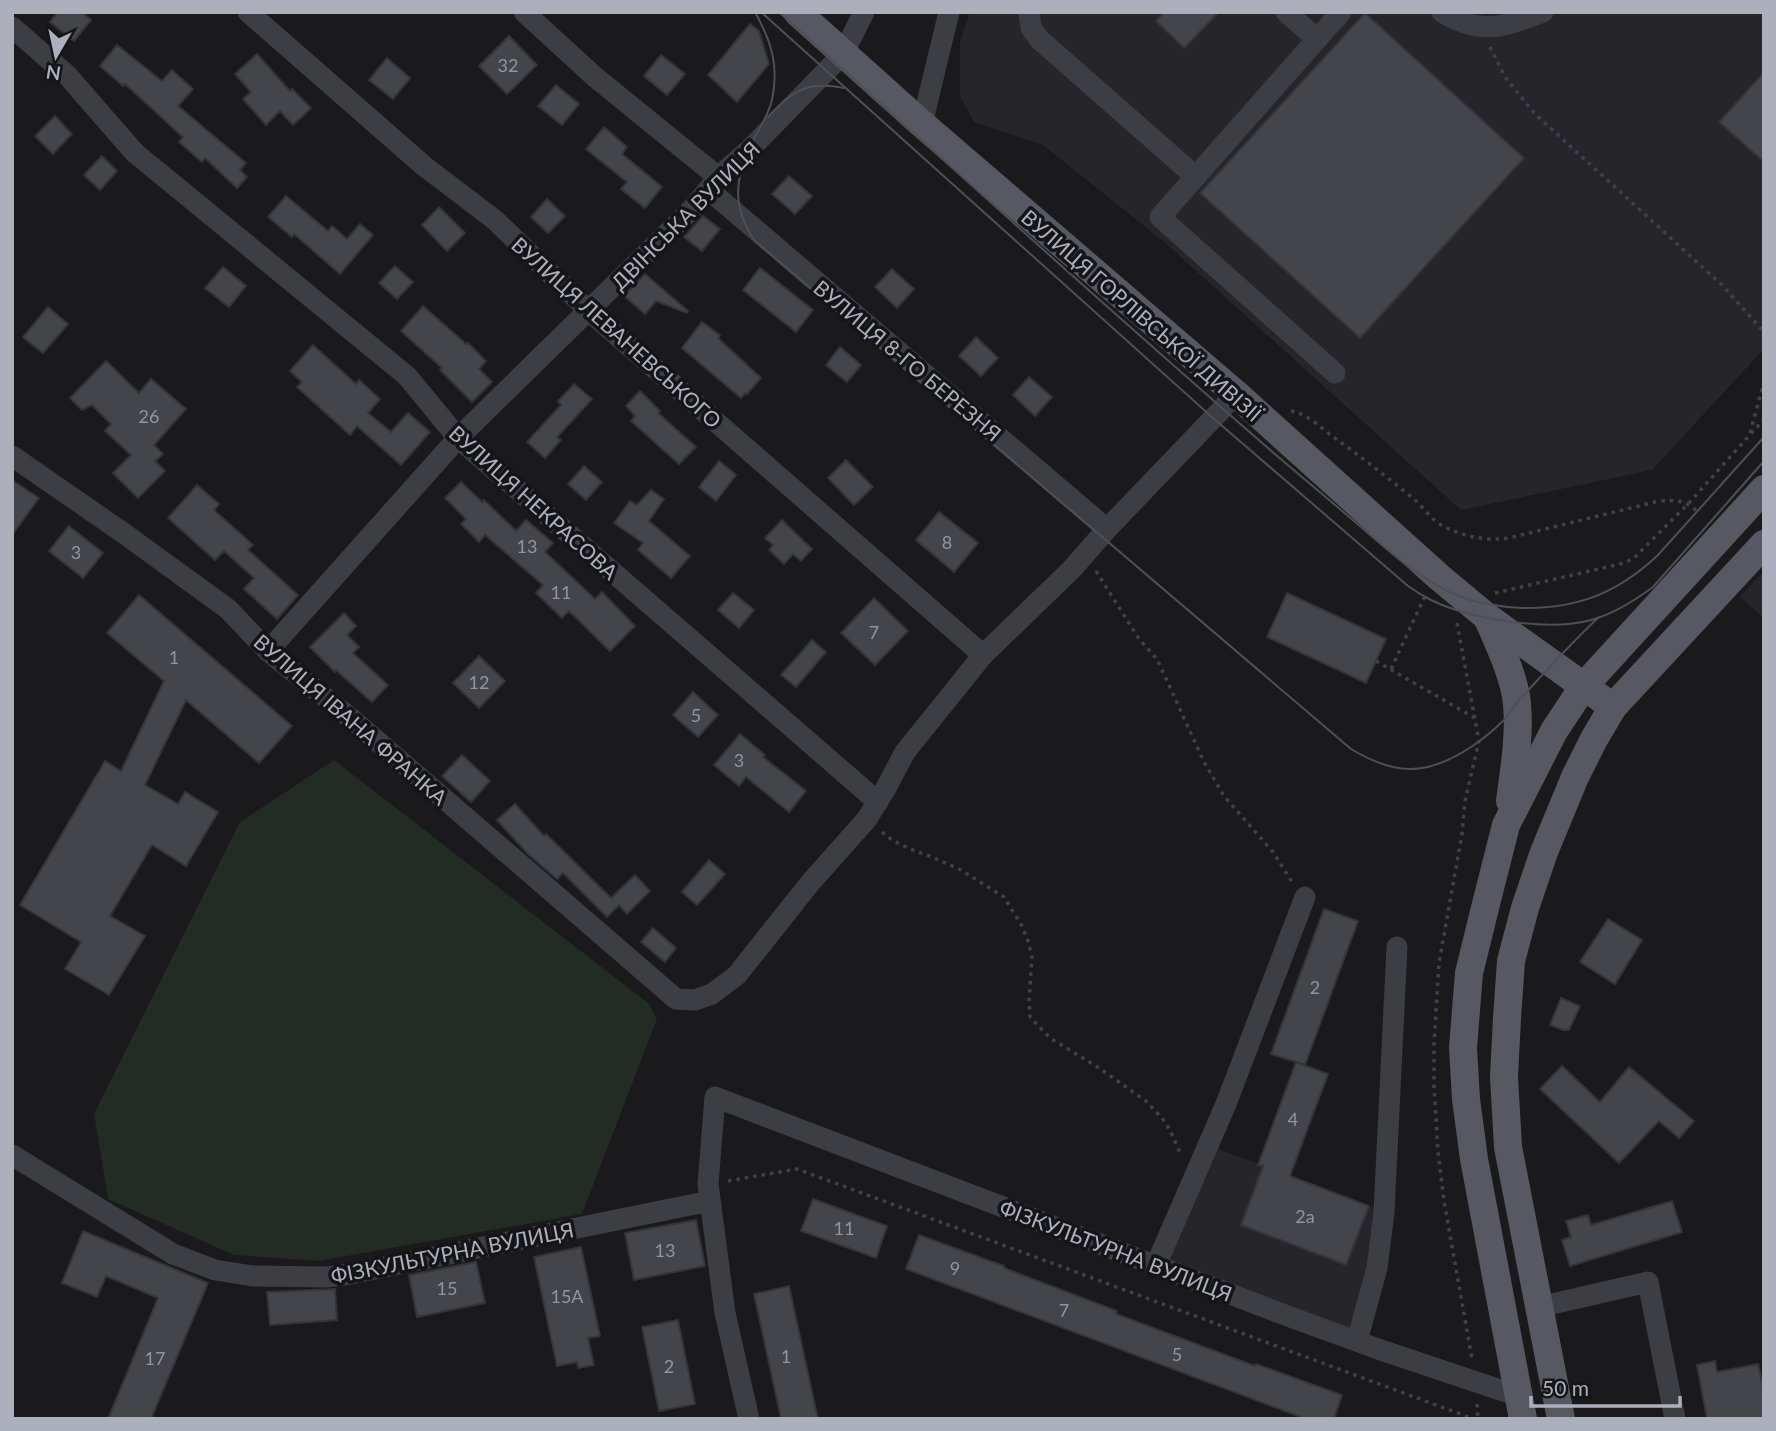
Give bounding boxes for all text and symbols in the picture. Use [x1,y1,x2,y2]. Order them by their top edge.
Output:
north arrow [21,21,91,91]
house number: 32 [498,54,518,76]
text: N [44,61,62,86]
street label: ДВІНСЬКА ВУЛИЦЯ [606,136,764,294]
street label: ВУЛИЦЯ ГОРЛІВСЬКОЇ ДИВІЗІЇ [1017,204,1268,427]
street label: ВУЛИЦЯ ЛЕВАНЕВСЬКОГО [507,231,727,433]
street label: ВУЛИЦЯ 8-ГО БЕРЕЗНЯ [809,274,1007,446]
house number: 26 [139,405,159,427]
street label: ВУЛИЦЯ НЕКРАСОВА [445,420,624,585]
house number: 8 [942,531,952,553]
house number: 13 [517,535,537,557]
house number: 3 [71,541,81,563]
house number: 11 [551,581,571,603]
house number: 7 [869,621,879,643]
street label: ВУЛИЦЯ ІВАНА ФРАНКА [249,628,453,810]
house number: 1 [169,646,179,668]
house number: 12 [469,671,489,693]
house number: 5 [691,704,701,726]
house number: 3 [734,749,744,771]
house number: 2 [1310,976,1320,998]
house number: 4 [1288,1108,1298,1130]
street label: ФІЗКУЛЬТУРНА ВУЛИЦЯ [996,1194,1236,1306]
house number: 2а [1295,1205,1315,1227]
street label: ФІЗКУЛЬТУРНА ВУЛИЦЯ [328,1216,576,1288]
house number: 11 [834,1217,854,1239]
house number: 13 [655,1239,675,1261]
house number: 9 [950,1257,960,1279]
house number: 15 [437,1277,457,1299]
house number: 15А [550,1285,584,1307]
house number: 7 [1059,1299,1069,1321]
house number: 5 [1172,1343,1182,1365]
house number: 1 [781,1345,791,1367]
house number: 17 [145,1347,165,1369]
house number: 2 [664,1355,674,1377]
scale bar [1531,1364,1680,1408]
text: 50 m [1542,1375,1589,1400]

